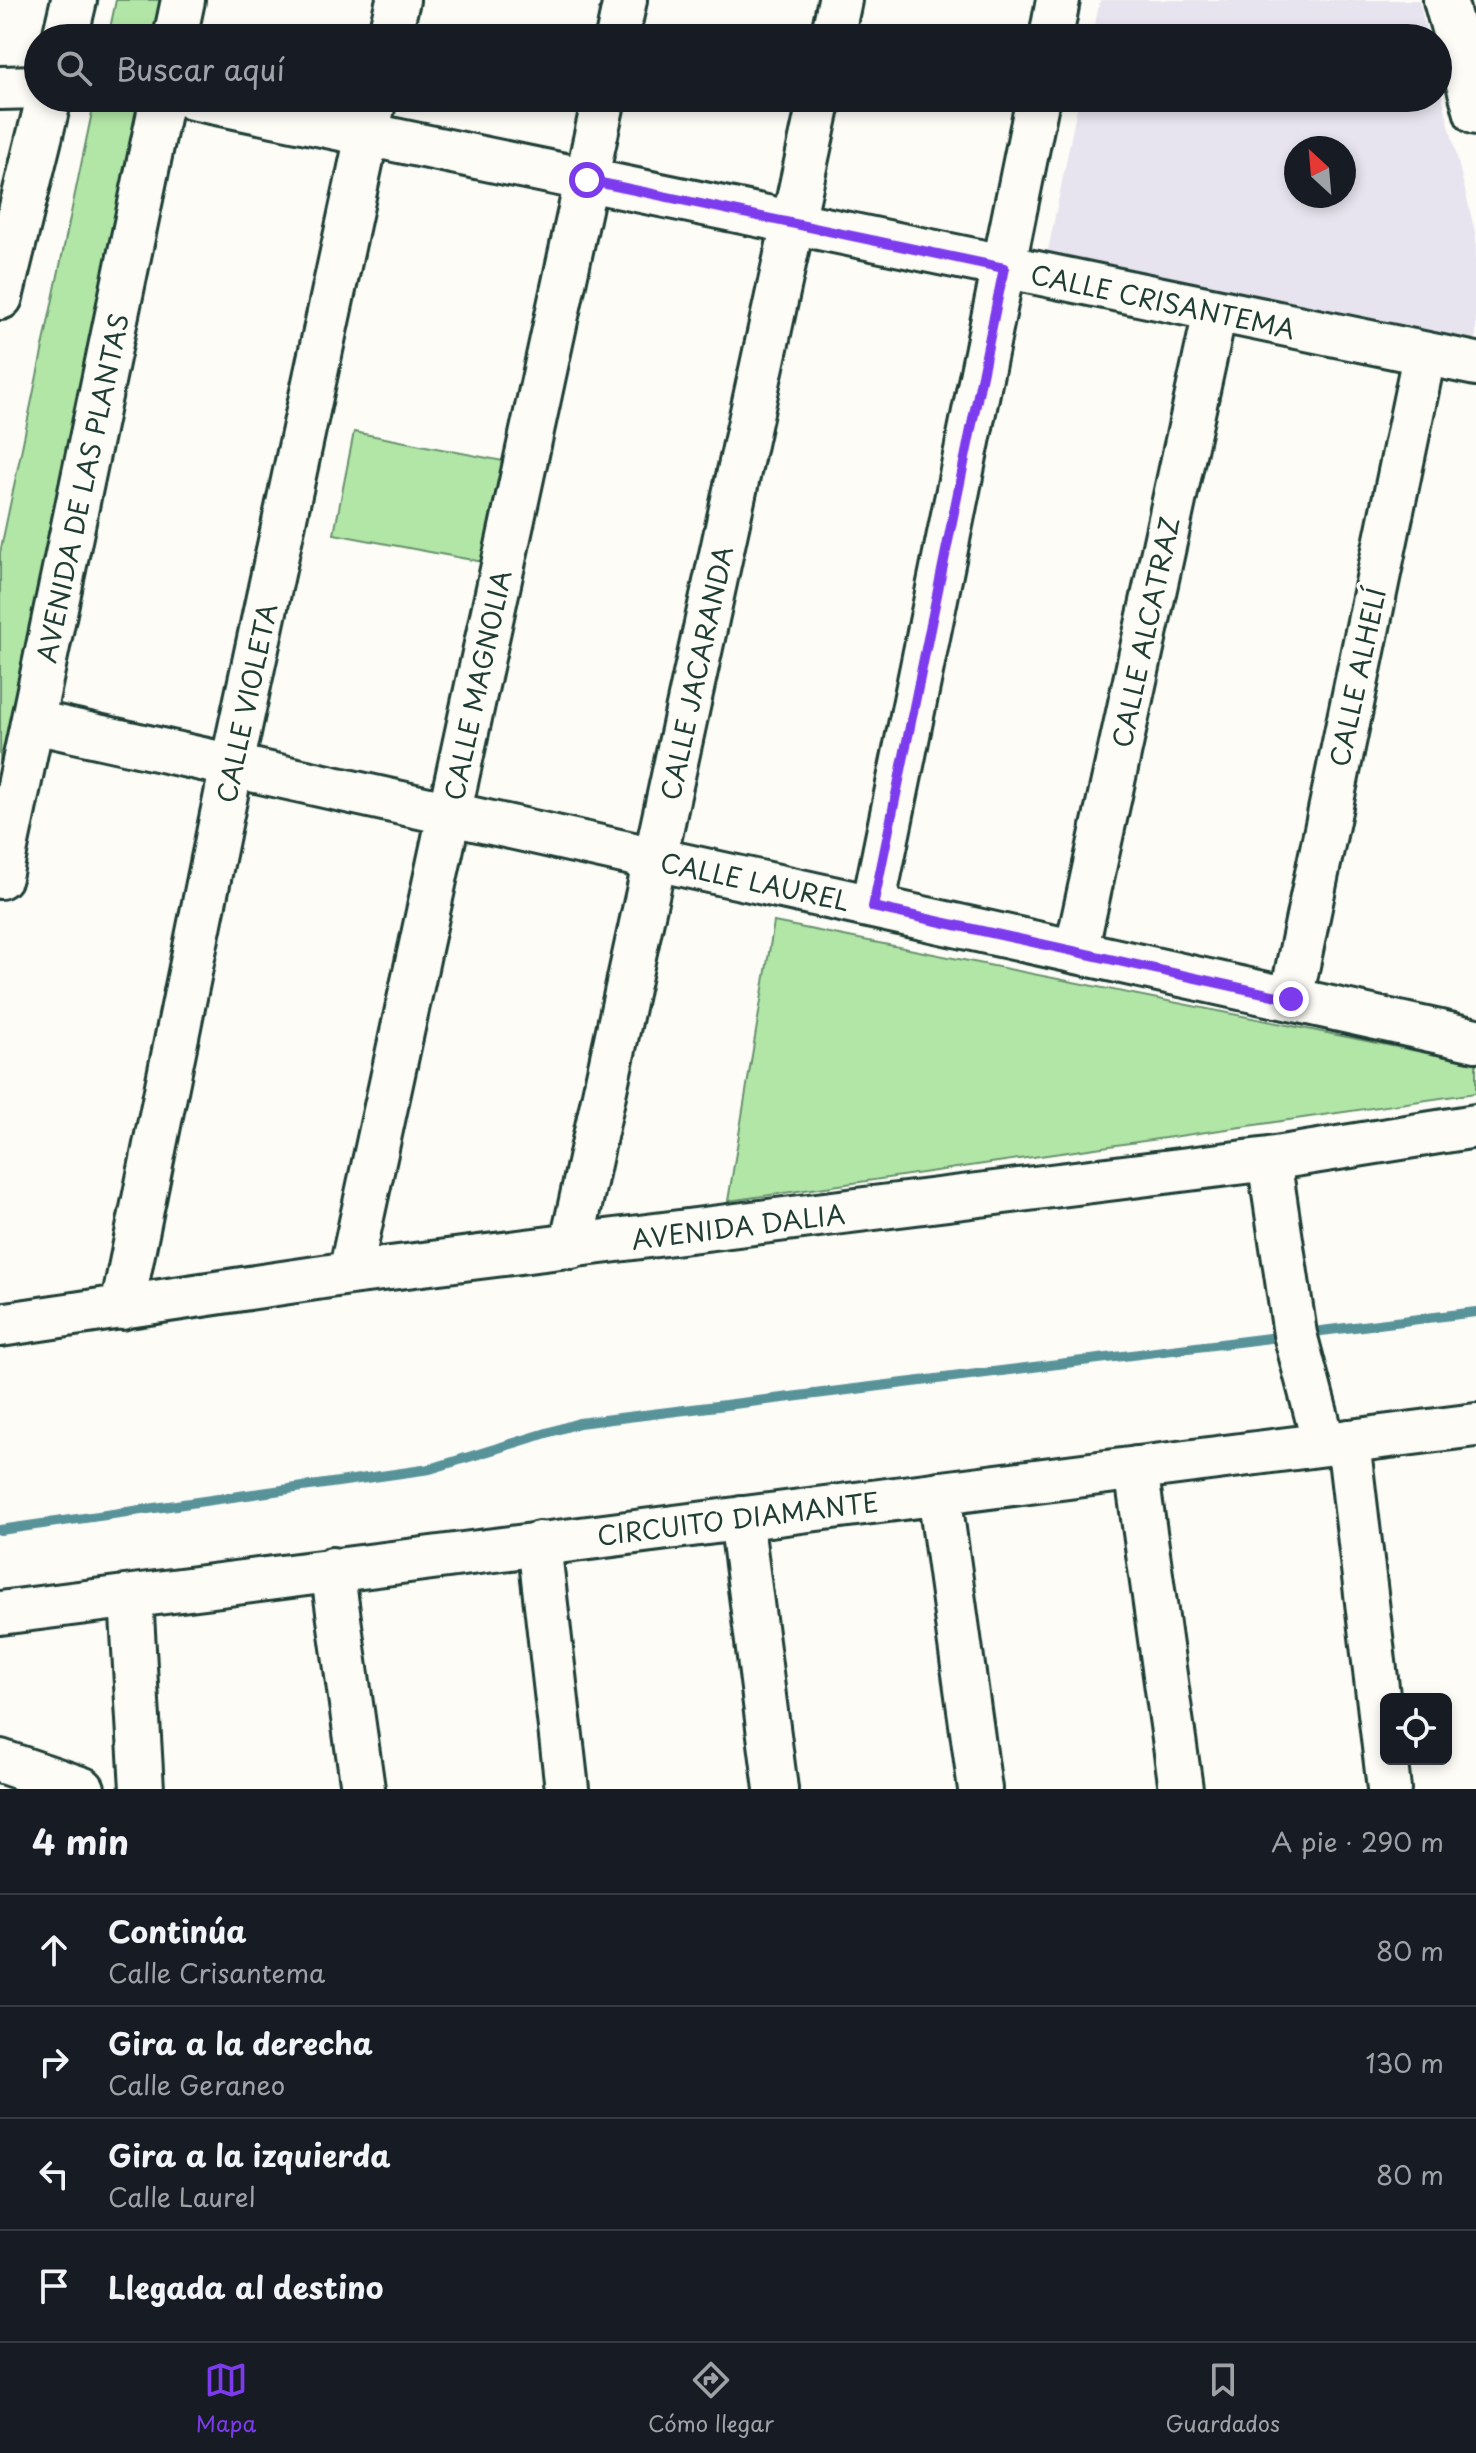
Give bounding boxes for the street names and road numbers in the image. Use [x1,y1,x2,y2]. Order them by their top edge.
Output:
street label: CALLE CRISANTEMA [1027,254,1299,348]
street label: AVENIDA DE LAS PLANTAS [26,310,138,666]
street label: CALLE ALCATRAZ [1101,513,1189,751]
street label: CALLE JACARANDA [650,542,742,804]
street label: CALLE MAGNOLIA [434,566,520,804]
street label: CALLE ALHELÍ [1319,583,1395,770]
street label: CALLE VIOLETA [206,600,286,806]
street label: CALLE LAUREL [657,842,853,920]
street label: AVENIDA DALIA [629,1194,847,1258]
street label: CIRCUITO DIAMANTE [595,1481,881,1555]

